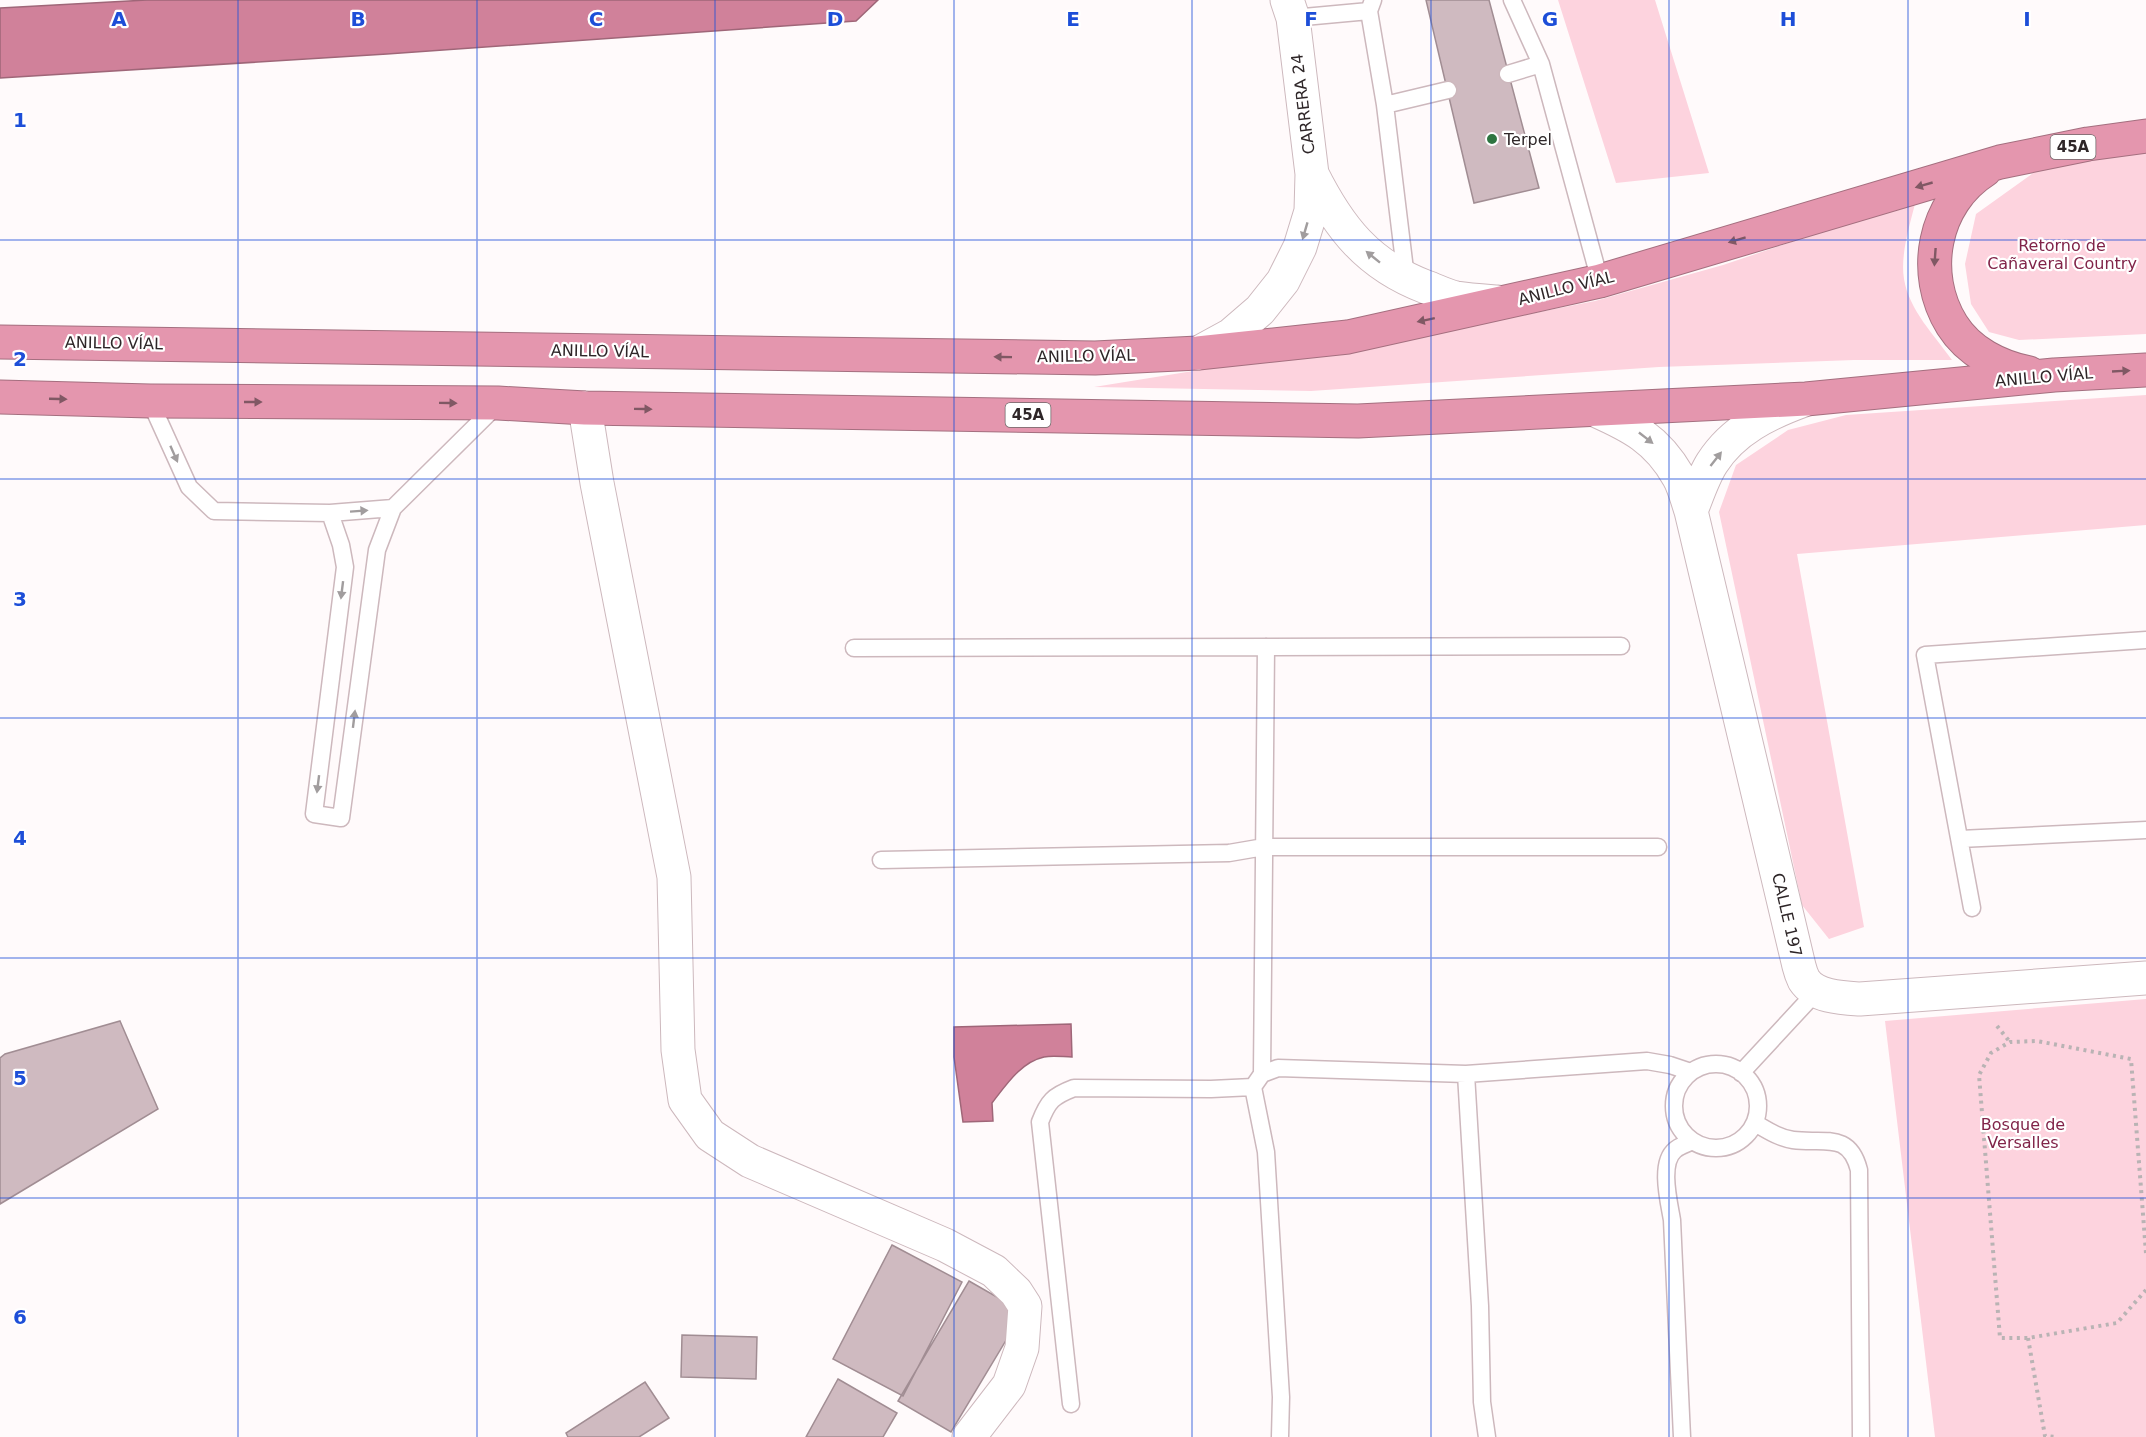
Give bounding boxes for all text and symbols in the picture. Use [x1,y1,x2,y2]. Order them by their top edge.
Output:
text: A [111,7,127,31]
text: B [350,7,366,31]
text: C [589,7,603,31]
text: D [827,7,843,31]
text: E [1066,7,1080,31]
text: F [1304,7,1318,31]
text: G [1542,7,1558,31]
text: H [1780,7,1796,31]
text: I [2023,7,2031,31]
street label: CARRERA 24 [1287,53,1319,155]
text: 1 [13,108,27,132]
place label: Terpel [1503,130,1552,149]
marker: Terpel [1485,132,1499,146]
road number: 45A [2050,135,2096,159]
one-way arrow [1915,181,1933,190]
one-way arrow [1300,223,1309,241]
one-way arrow [1728,236,1746,245]
park label: Retorno de Cañaveral Country [1987,236,2137,273]
one-way arrow [1930,247,1940,266]
one-way arrow [1365,250,1381,263]
street label: ANILLO VÍAL [1516,267,1616,309]
one-way arrow [1417,316,1436,325]
street label: ANILLO VÍAL [65,333,163,353]
street label: ANILLO VÍAL [551,341,649,361]
street label: ANILLO VÍAL [1037,346,1135,366]
text: 2 [13,347,27,371]
one-way arrow [994,352,1013,361]
street label: ANILLO VÍAL [1994,363,2094,391]
one-way arrow [2112,367,2131,376]
one-way arrow [49,394,68,403]
one-way arrow [244,397,263,407]
one-way arrow [439,398,458,408]
road number: 45A [1006,403,1050,427]
one-way arrow [634,405,653,414]
one-way arrow [1638,431,1653,443]
one-way arrow [169,446,179,464]
one-way arrow [1710,451,1722,466]
one-way arrow [350,506,369,516]
one-way arrow [337,581,347,600]
text: 3 [13,587,27,611]
one-way arrow [350,709,359,728]
one-way arrow [313,775,323,794]
text: 4 [13,826,27,850]
street label: CALLE 197 [1768,871,1806,959]
text: 5 [13,1066,27,1090]
park label: Bosque de Versalles [1981,1115,2065,1152]
text: 6 [13,1305,27,1329]

